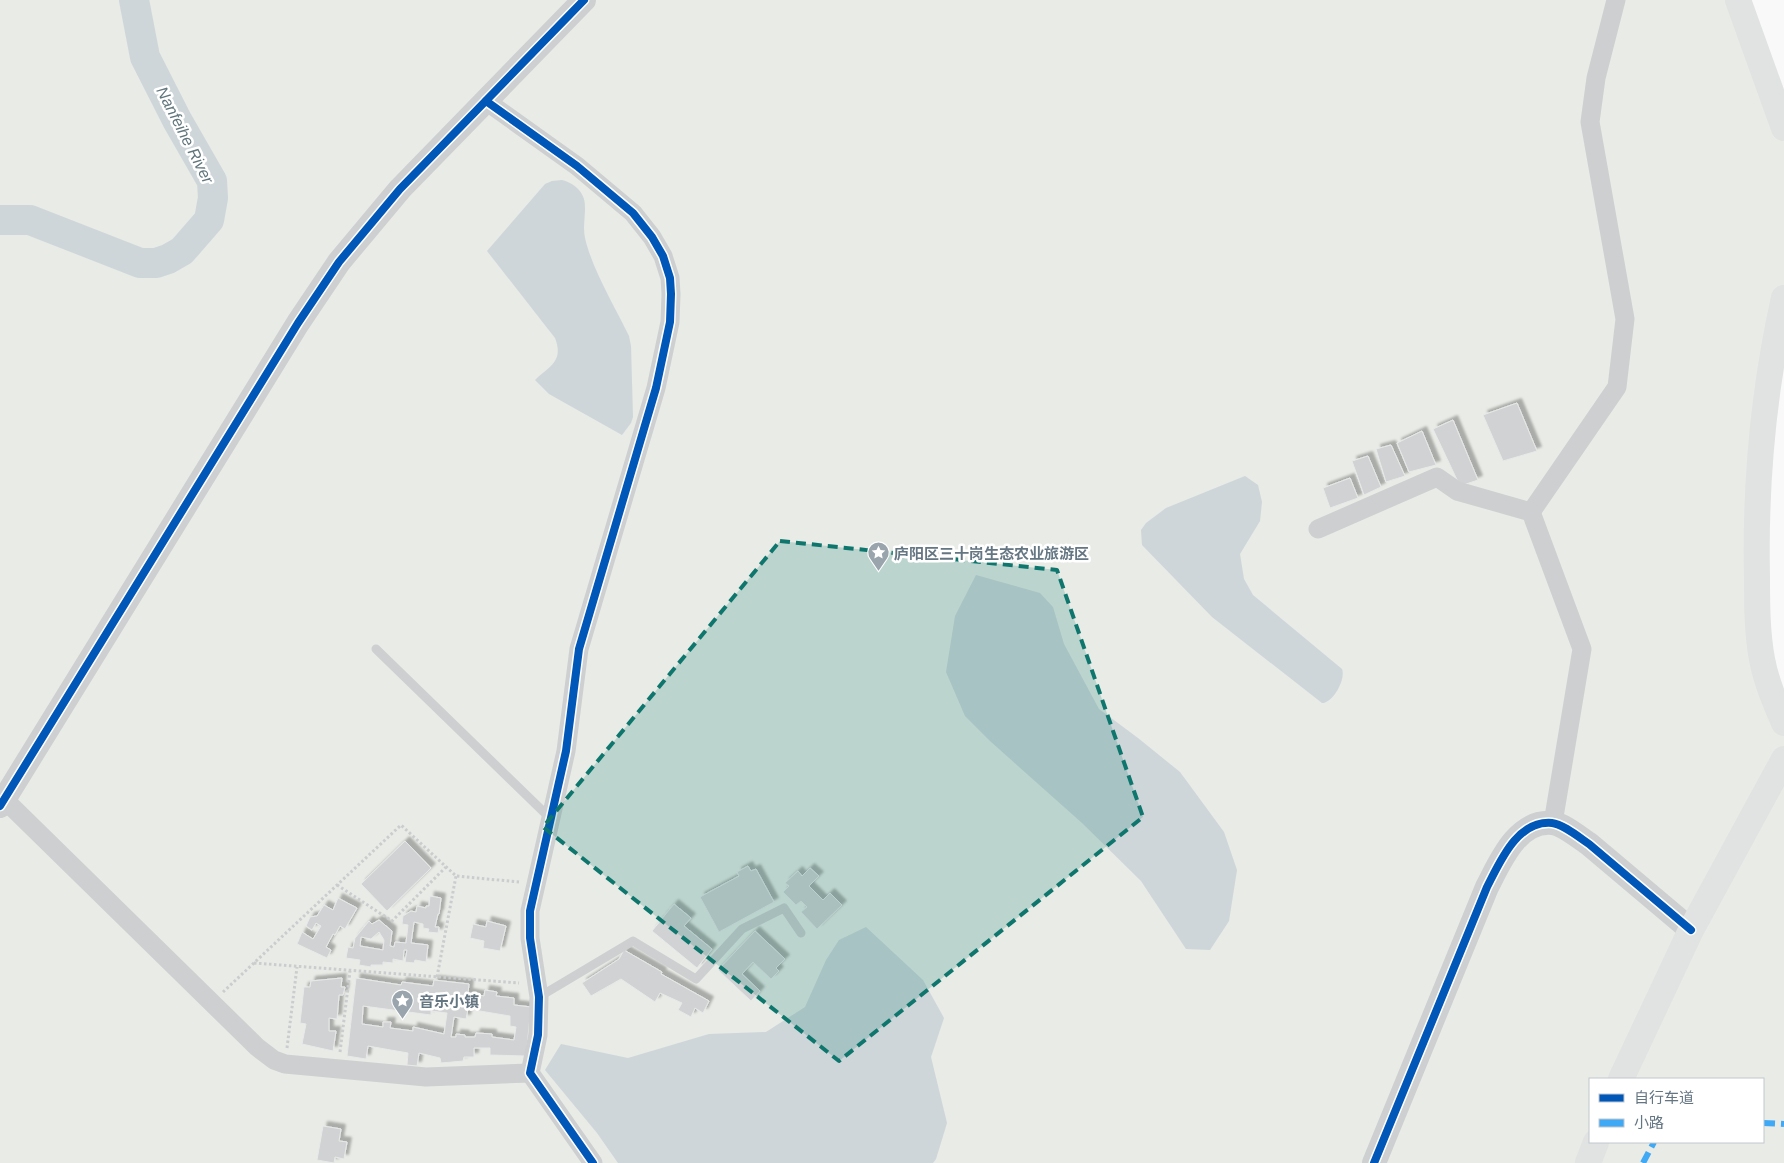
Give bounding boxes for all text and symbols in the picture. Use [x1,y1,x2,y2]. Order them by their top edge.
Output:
water label: Nanfeihe River [153,84,217,187]
place icon: 庐阳区三十岗生态农业旅游区 [866,541,890,572]
place label: 庐阳区三十岗生态农业旅游区 [894,545,1089,562]
place icon: 音乐小镇 [391,989,415,1020]
place label: 音乐小镇 [419,993,479,1010]
legend [1589,1078,1764,1143]
text: 自行车道 [1634,1089,1694,1106]
text: 小路 [1634,1114,1664,1131]

